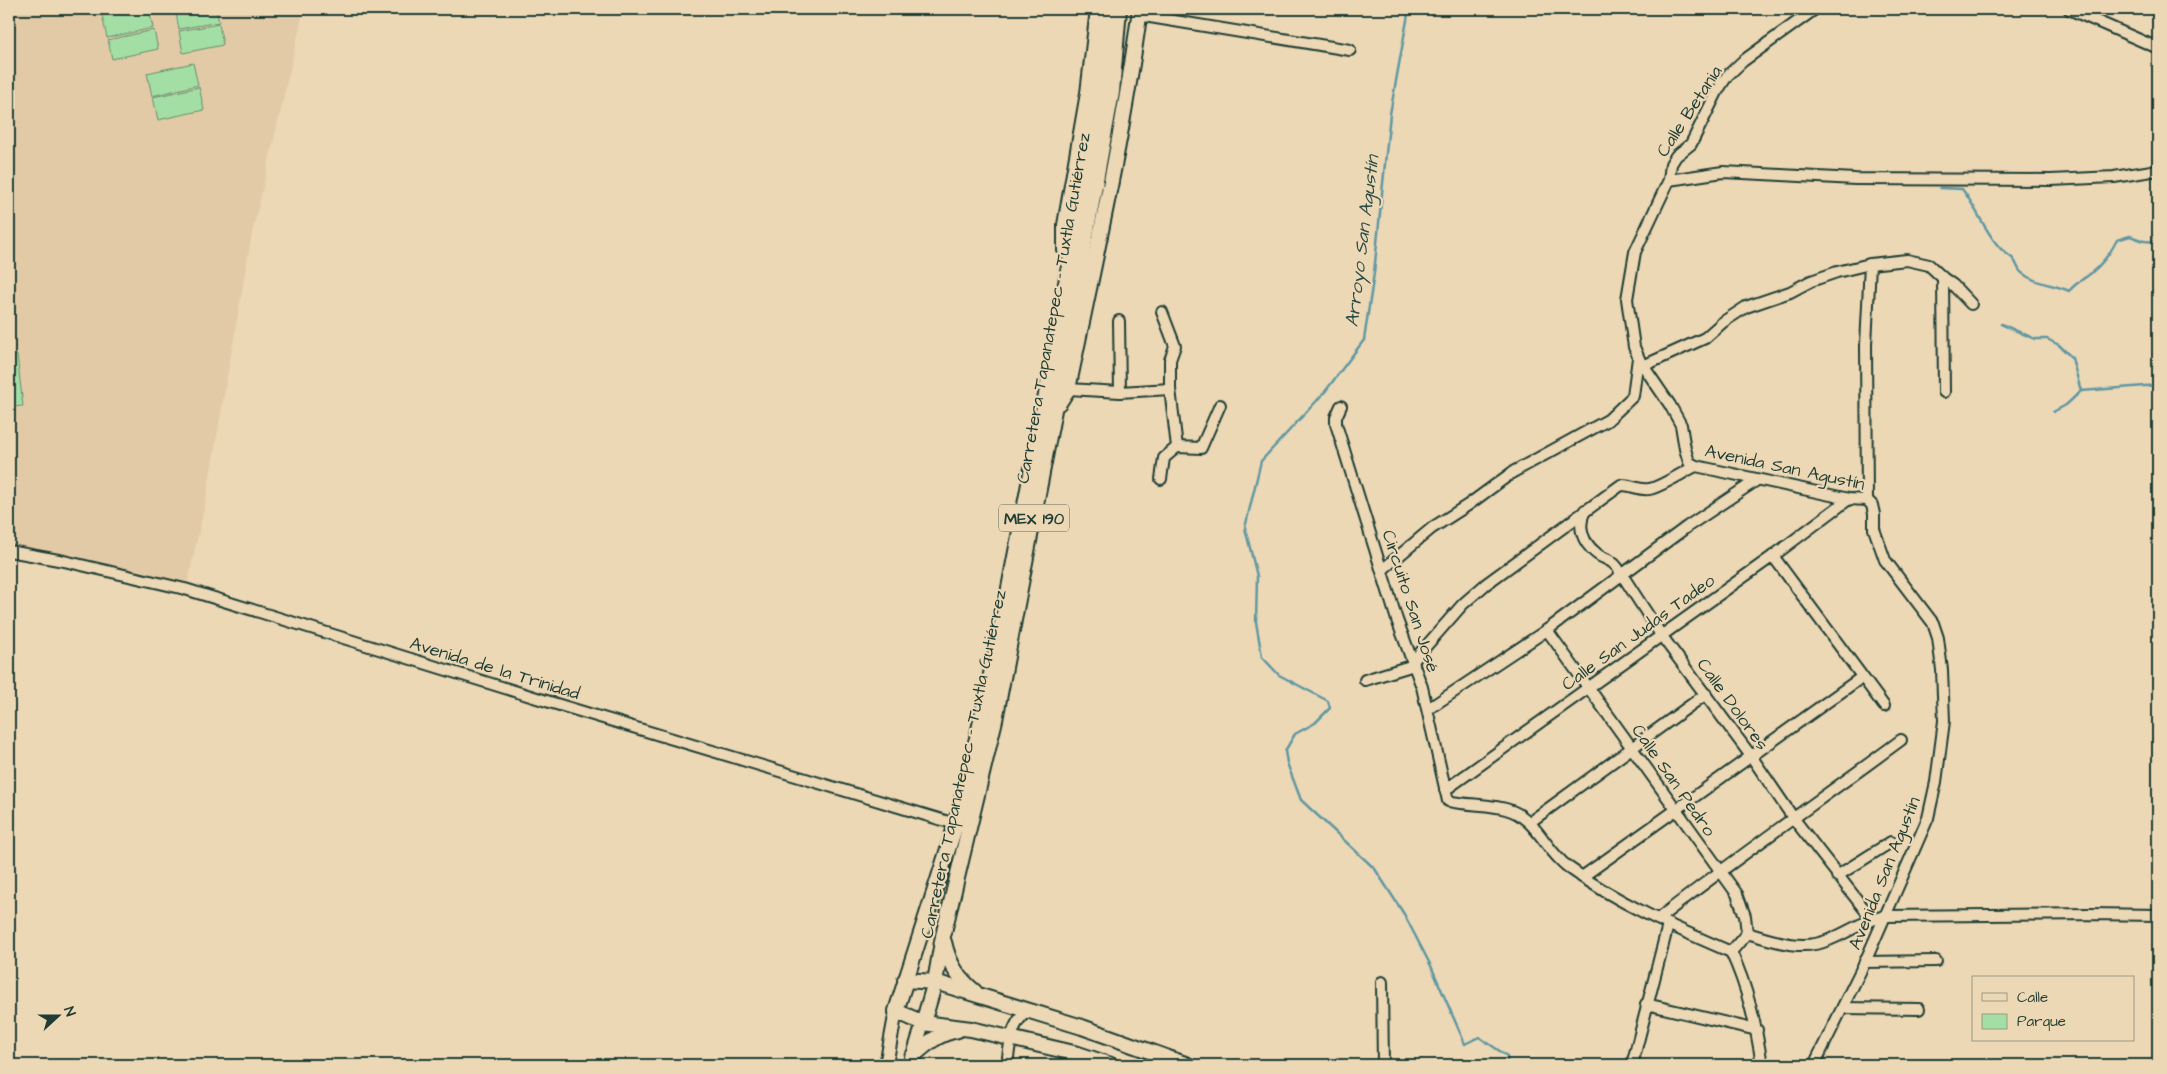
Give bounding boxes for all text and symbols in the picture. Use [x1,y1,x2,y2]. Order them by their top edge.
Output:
street label: Calle Betania [1651,61,1728,162]
street label: Carretera Tapanatepec - Tuxtla Gutiérrez [1010,131,1097,485]
water label: Arroyo San Agustín [1339,152,1387,329]
street label: Avenida San Agustín [1702,438,1867,498]
road number: MEX 190 [999,504,1069,532]
street label: Circuito San José [1376,527,1445,676]
street label: Calle San Judas Tadeo [1556,568,1720,697]
street label: Carretera Tapanatepec - Tuxtla Gutiérrez [914,587,1013,941]
street label: Avenida de la Trinidad [407,631,583,706]
street label: Calle Dolores [1691,653,1774,755]
street label: Calle San Pedro [1626,719,1722,842]
street label: Avenida San Agustín [1842,793,1927,954]
legend [1972,976,2134,1042]
text: Calle [2017,987,2048,1008]
north arrow [32,992,82,1042]
text: N [58,1004,80,1020]
text: Parque [2017,1011,2066,1032]

